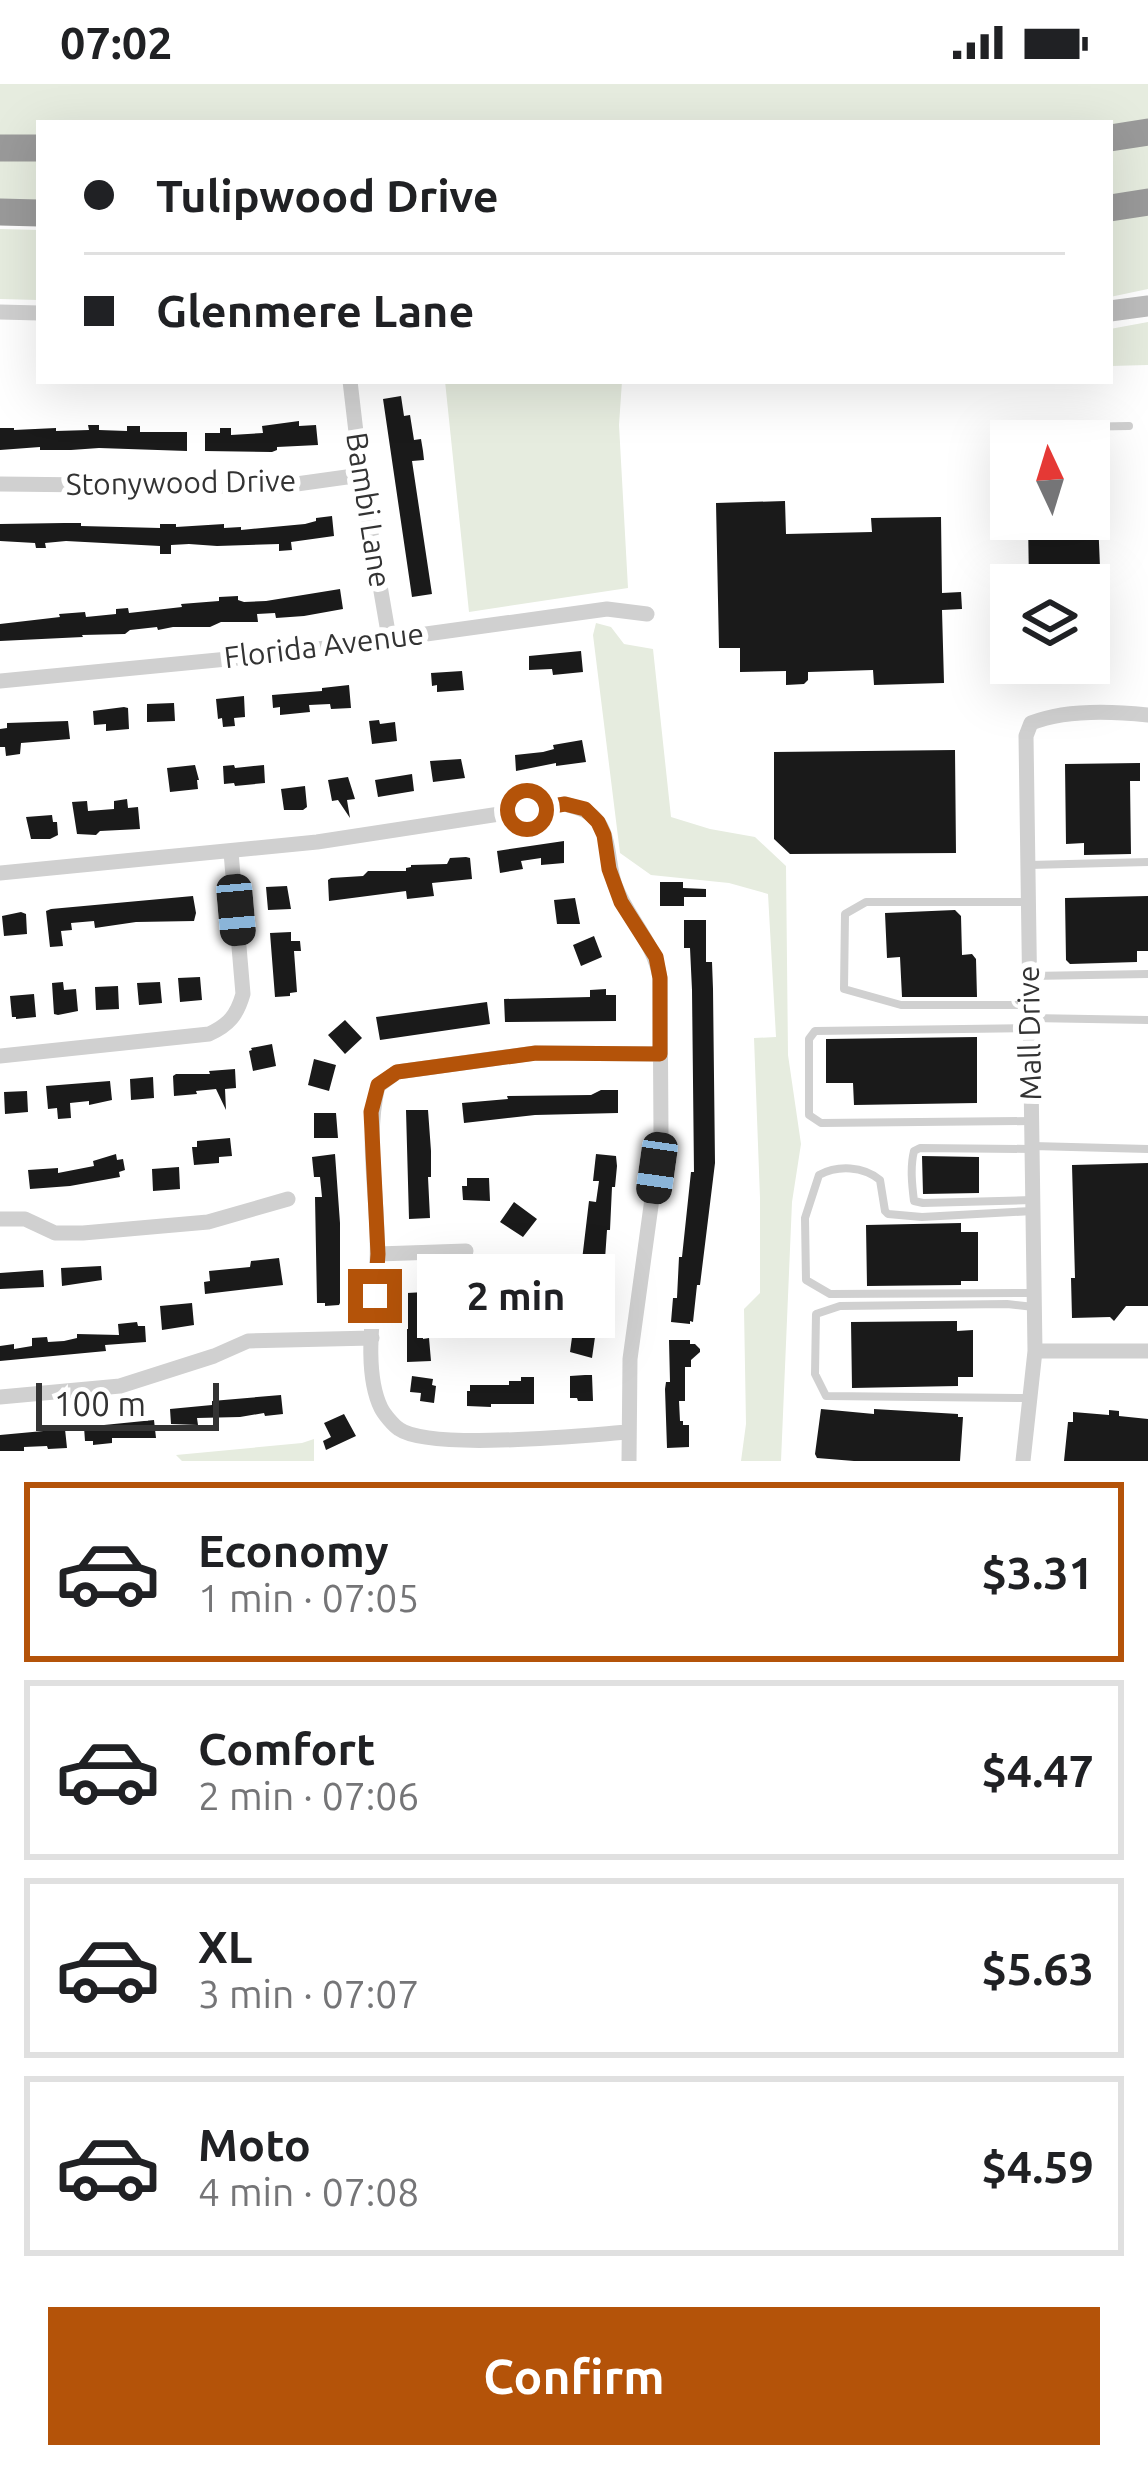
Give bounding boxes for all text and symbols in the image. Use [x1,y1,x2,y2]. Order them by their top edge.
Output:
text: 07:02 [60,17,173,68]
text: Tulipwood Drive [156,170,499,221]
text: Glenmere Lane [156,285,474,336]
north arrow [990,420,1110,540]
map controls [990,420,1110,684]
street label: Bambi Lane [340,430,398,590]
street label: Stonywood Drive [65,463,297,501]
button: layers [990,564,1110,684]
street label: Florida Avenue [222,616,426,674]
route start [500,783,554,837]
car [215,873,257,947]
street label: Mall Drive [1011,965,1047,1101]
car [634,1130,680,1206]
callout: 2 min [417,1254,615,1338]
route end [348,1269,402,1323]
text: 2 min [467,1274,565,1317]
scale bar [36,1377,219,1430]
text: 100 m [54,1385,146,1422]
icon: car [54,1518,162,1626]
text: Economy [198,1525,389,1576]
text: $3.31 [981,1547,1094,1598]
text: 1 min · 07:05 [198,1576,419,1619]
icon: car [54,1716,162,1824]
text: Comfort [198,1723,375,1774]
text: $4.47 [981,1745,1094,1796]
text: 2 min · 07:06 [198,1774,419,1817]
icon: car [54,1914,162,2022]
text: XL [198,1921,252,1972]
text: $5.63 [981,1943,1094,1994]
text: 3 min · 07:07 [198,1972,419,2015]
icon: car [54,2112,162,2220]
text: Moto [198,2119,311,2170]
text: $4.59 [981,2141,1094,2192]
text: 4 min · 07:08 [198,2170,419,2213]
button: Confirm [48,2307,1100,2445]

